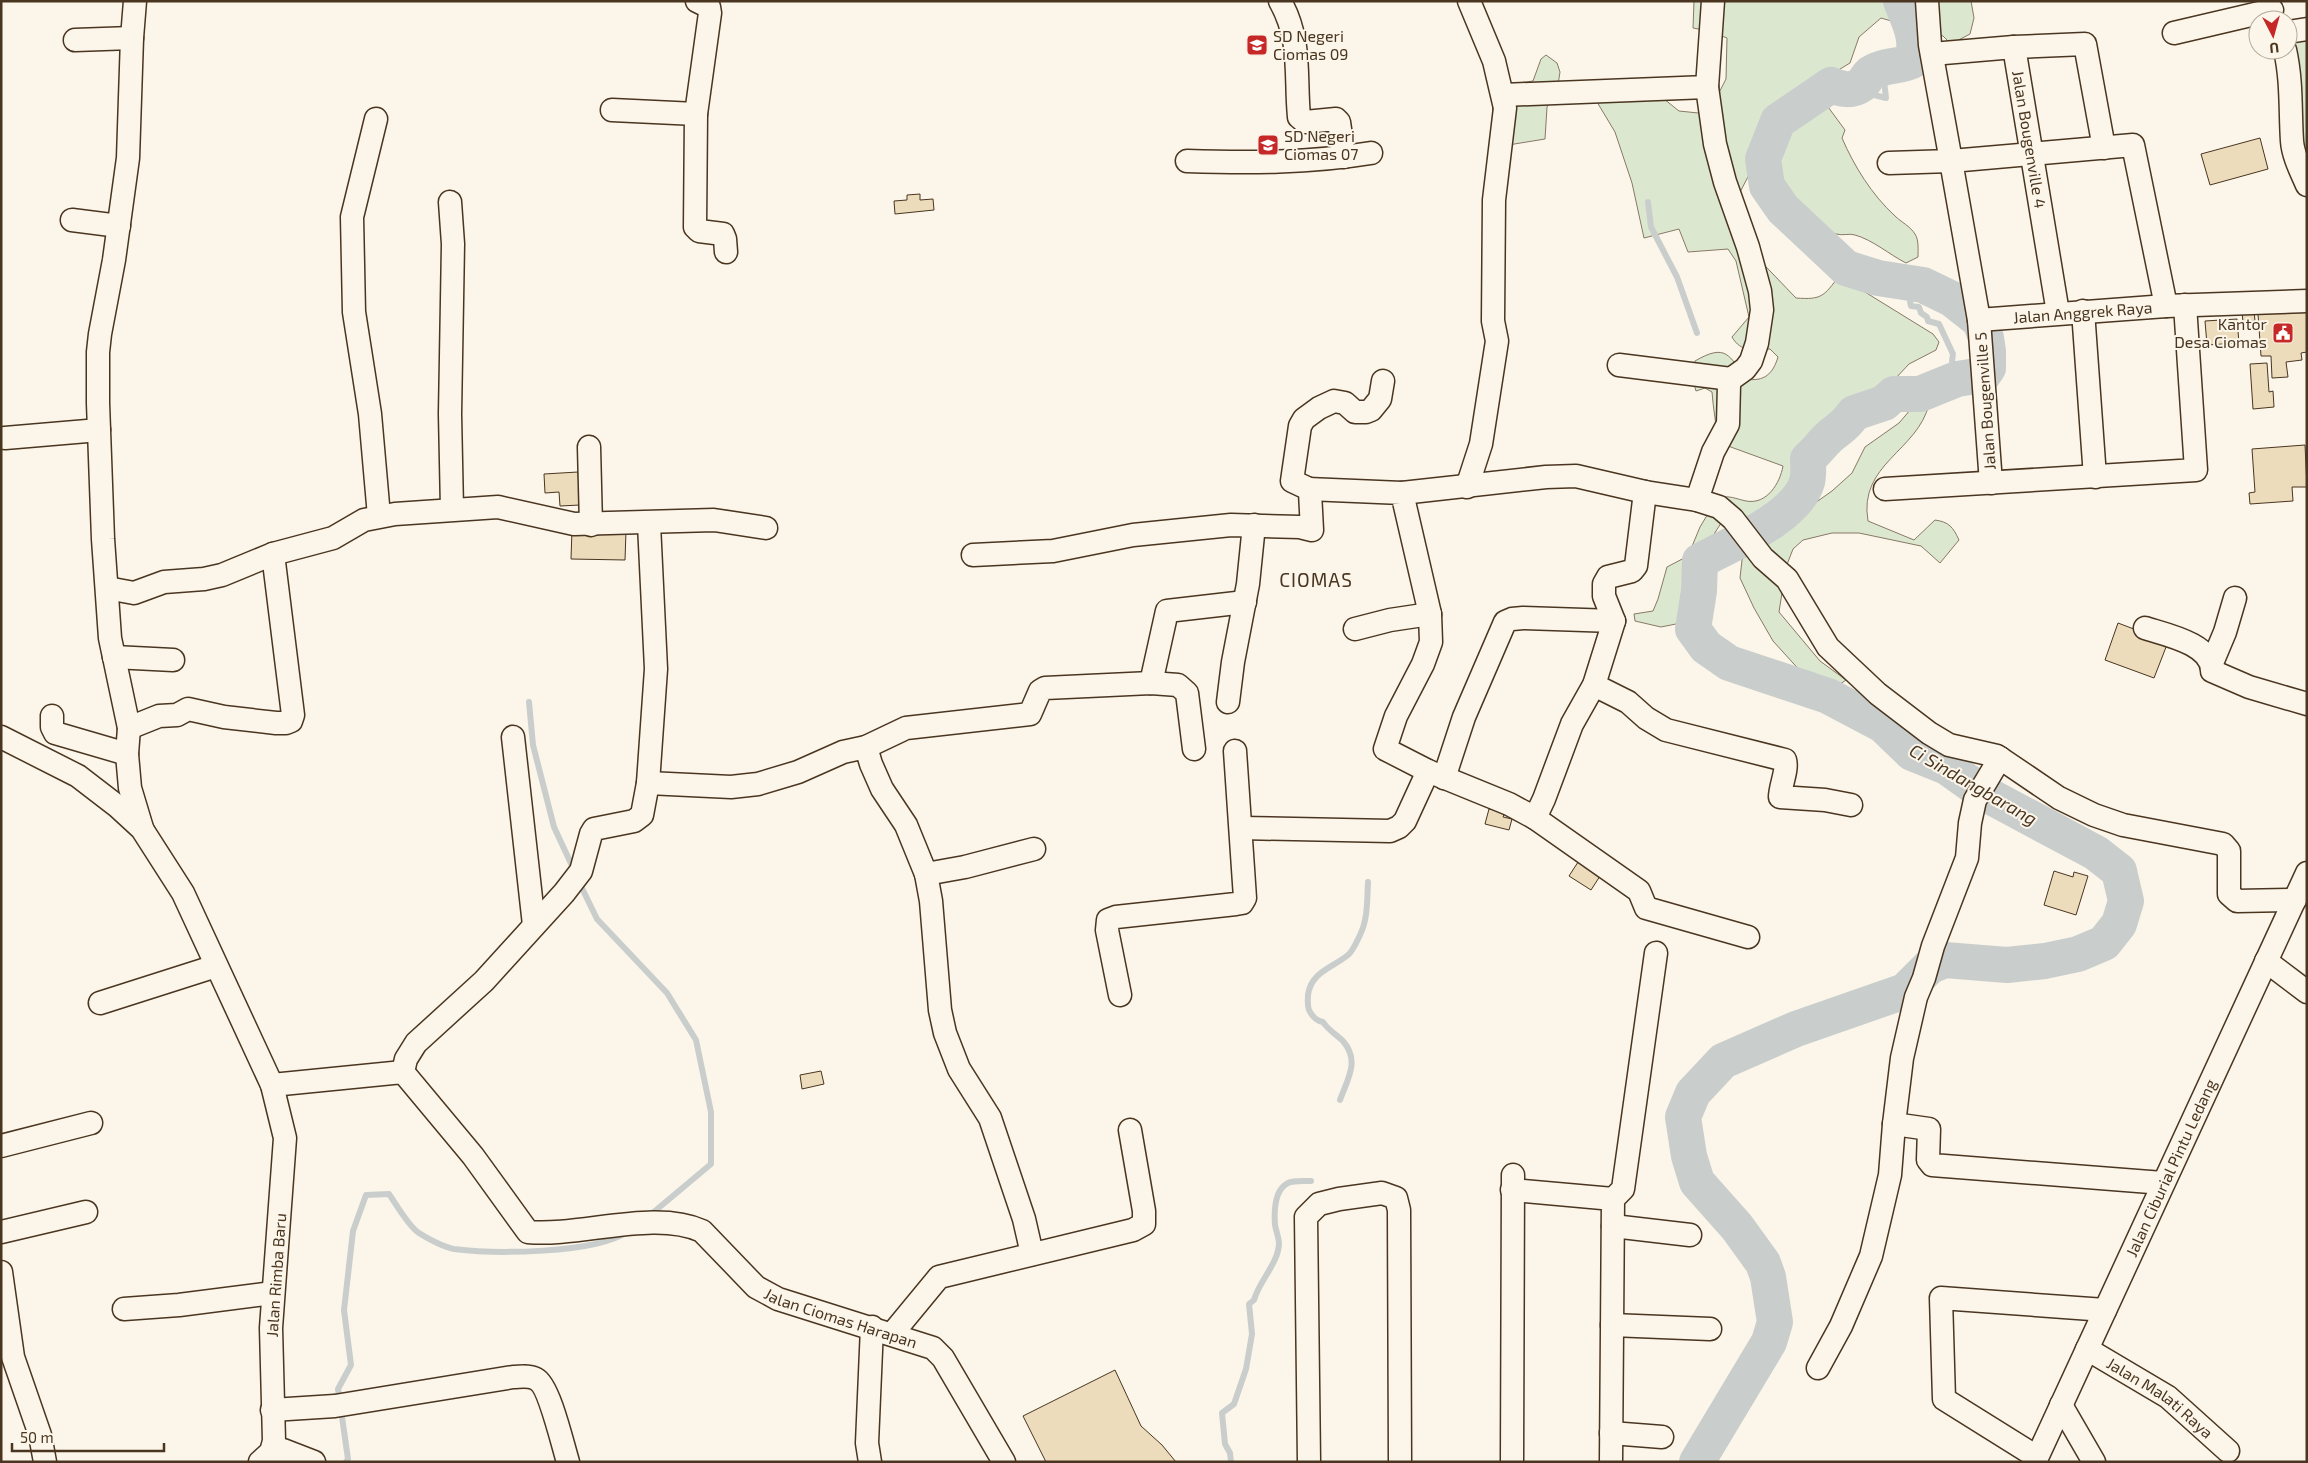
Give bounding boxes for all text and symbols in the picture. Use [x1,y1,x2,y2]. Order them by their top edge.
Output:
north arrow [2248,10,2298,60]
place label: SD Negeri Ciomas 09 [1273,26,1348,63]
school or university icon: SD Negeri Ciomas 09 [1245,33,1269,57]
text: U [2269,39,2280,57]
street label: Jalan Bougenville 4 [2009,69,2051,210]
place label: SD Negeri Ciomas 07 [1284,126,1359,163]
school or university icon: SD Negeri Ciomas 07 [1256,133,1280,157]
street label: Jalan Anggrek Raya [2012,297,2153,326]
place label: Kantor Desa Ciomas [2174,314,2268,351]
public building icon: Kantor Desa Ciomas [2271,321,2295,345]
street label: Jalan Bougenville 5 [1970,331,1999,471]
district label: CIOMAS [1279,568,1353,591]
water label: Ci Sindangbarang [1906,739,2041,830]
street label: Jalan Ciburial Pintu Ledang [2121,1076,2220,1260]
street label: Jalan Rimba Baru [262,1212,289,1338]
street label: Jalan Ciomas Harapan [761,1283,920,1351]
street label: Jalan Malati Raya [2104,1353,2217,1442]
scale bar [12,1420,165,1452]
text: 50 m [20,1428,54,1446]

